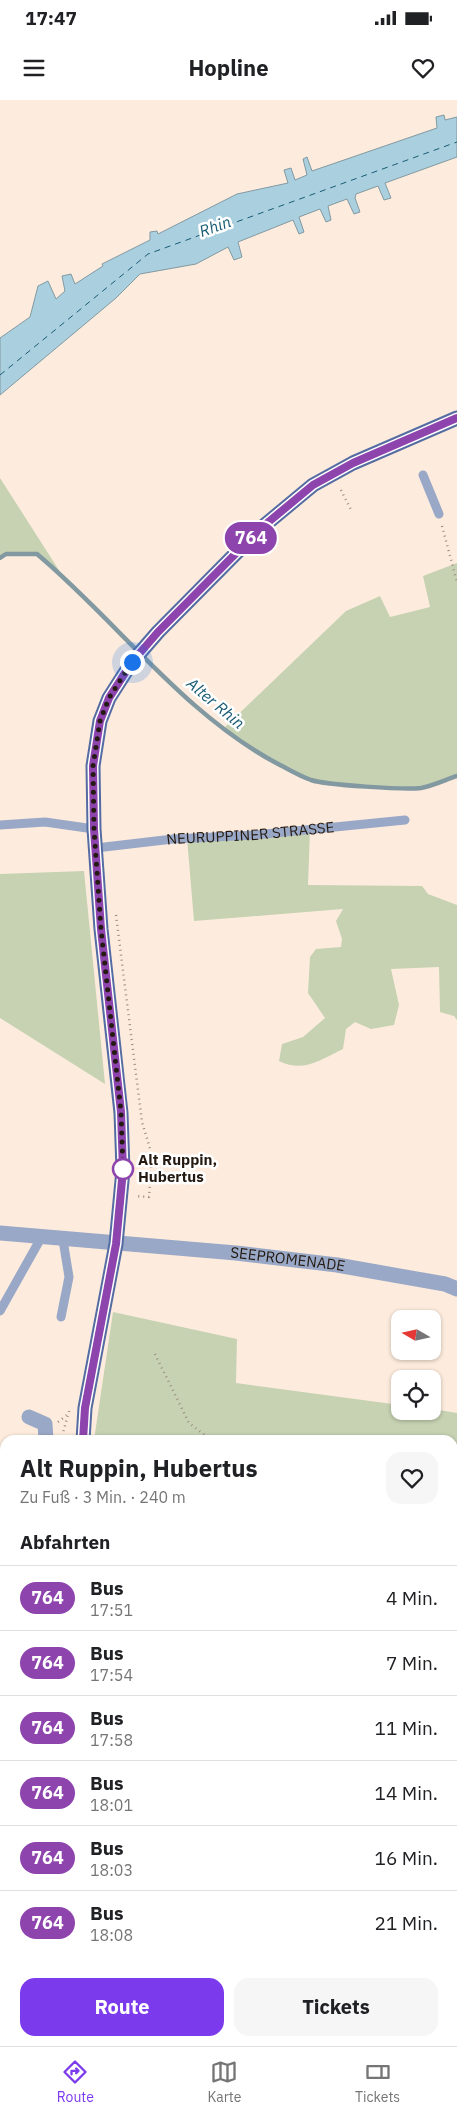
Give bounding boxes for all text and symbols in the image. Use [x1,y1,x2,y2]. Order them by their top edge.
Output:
text: 17:47 [25,6,77,30]
text: Hopline [188,53,269,82]
icon: menu [20,54,48,82]
icon: heart [409,54,437,82]
water label: Rhin [196,211,234,241]
line badge: 764 [222,522,280,554]
text: 764 [235,526,267,549]
your location [120,650,145,675]
water label: Alter Rhin [182,672,249,733]
street label: NEURUPPINER STRASSE [165,817,335,849]
place label: Alt Ruppin, Hubertus [138,1150,217,1186]
marker: Alt Ruppin, Hubertus [112,1158,134,1180]
street label: SEEPROMENADE [230,1243,347,1275]
north arrow [391,1310,441,1360]
map controls [391,1310,441,1420]
button: locate [391,1370,441,1420]
text: Alt Ruppin, Hubertus [20,1452,258,1484]
button: heart [386,1452,438,1504]
text: Zu Fuß · 3 Min. · 240 m [20,1487,186,1507]
text: Abfahrten [20,1530,110,1554]
text: Bus [90,1576,124,1600]
text: 764 [31,1586,64,1609]
text: 4 Min. [386,1586,438,1610]
text: 17:51 [90,1600,133,1620]
text: Bus [90,1641,124,1665]
text: 764 [31,1651,64,1674]
text: 7 Min. [386,1651,438,1675]
text: 17:54 [90,1665,133,1685]
text: Bus [90,1706,124,1730]
text: 764 [31,1716,64,1739]
text: 11 Min. [375,1716,438,1740]
text: 17:58 [90,1730,133,1750]
text: Bus [90,1771,124,1795]
text: 764 [31,1781,64,1804]
text: 14 Min. [375,1781,438,1805]
text: 18:01 [90,1795,133,1815]
text: Bus [90,1836,124,1860]
text: 764 [31,1846,64,1869]
text: 16 Min. [375,1846,438,1870]
text: 18:03 [90,1860,133,1880]
text: Bus [90,1901,124,1925]
text: 764 [31,1911,64,1934]
text: 21 Min. [375,1911,438,1935]
text: 18:08 [90,1925,133,1945]
button: Route [20,1978,224,2036]
button: Tickets [234,1978,438,2036]
tab: Route [57,2058,94,2106]
tab: Karte [208,2058,241,2106]
tab: Tickets [355,2058,400,2106]

